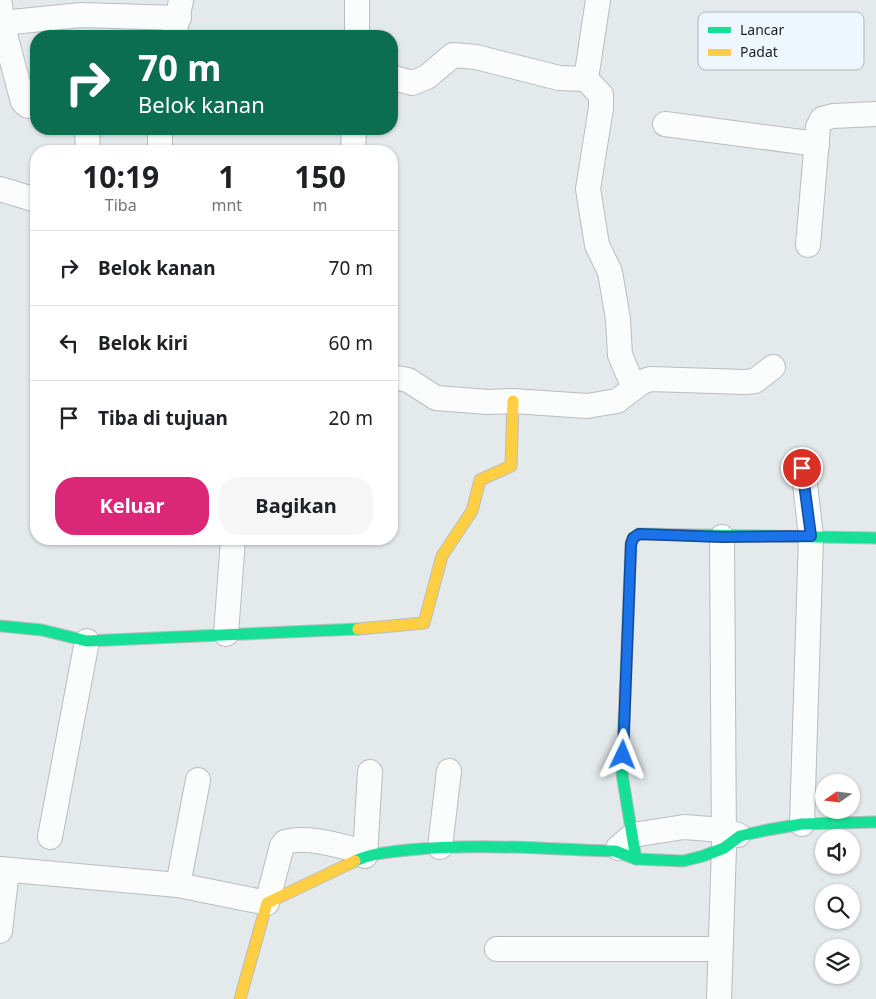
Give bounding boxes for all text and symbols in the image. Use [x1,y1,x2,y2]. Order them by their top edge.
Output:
legend [698,12,864,70]
text: Lancar [740,20,784,39]
text: Padat [740,42,778,61]
text: 70 m [138,44,221,91]
icon: right [55,50,120,115]
text: Belok kanan [138,89,265,119]
text: 10:19 [82,156,159,197]
text: 1 [218,156,235,197]
text: 150 [294,156,346,197]
text: Tiba [105,194,137,216]
text: mnt [211,194,242,216]
text: m [313,194,328,216]
icon: right [55,254,83,282]
text: Belok kanan [98,255,215,281]
text: 70 m [329,255,373,281]
icon: left [55,329,83,357]
text: Belok kiri [98,330,188,356]
text: 60 m [329,330,373,356]
icon: arrive [55,404,83,432]
text: Tiba di tujuan [98,405,228,431]
text: 20 m [329,405,373,431]
pin [781,447,823,489]
icon: arrive [788,454,816,482]
button: Keluar [55,477,209,535]
button: Bagikan [219,477,373,535]
position arrow [596,728,648,780]
north arrow [815,774,860,819]
map controls [815,774,860,984]
button: sound [815,829,860,874]
button: search [815,884,860,929]
button: layers [815,939,860,984]

